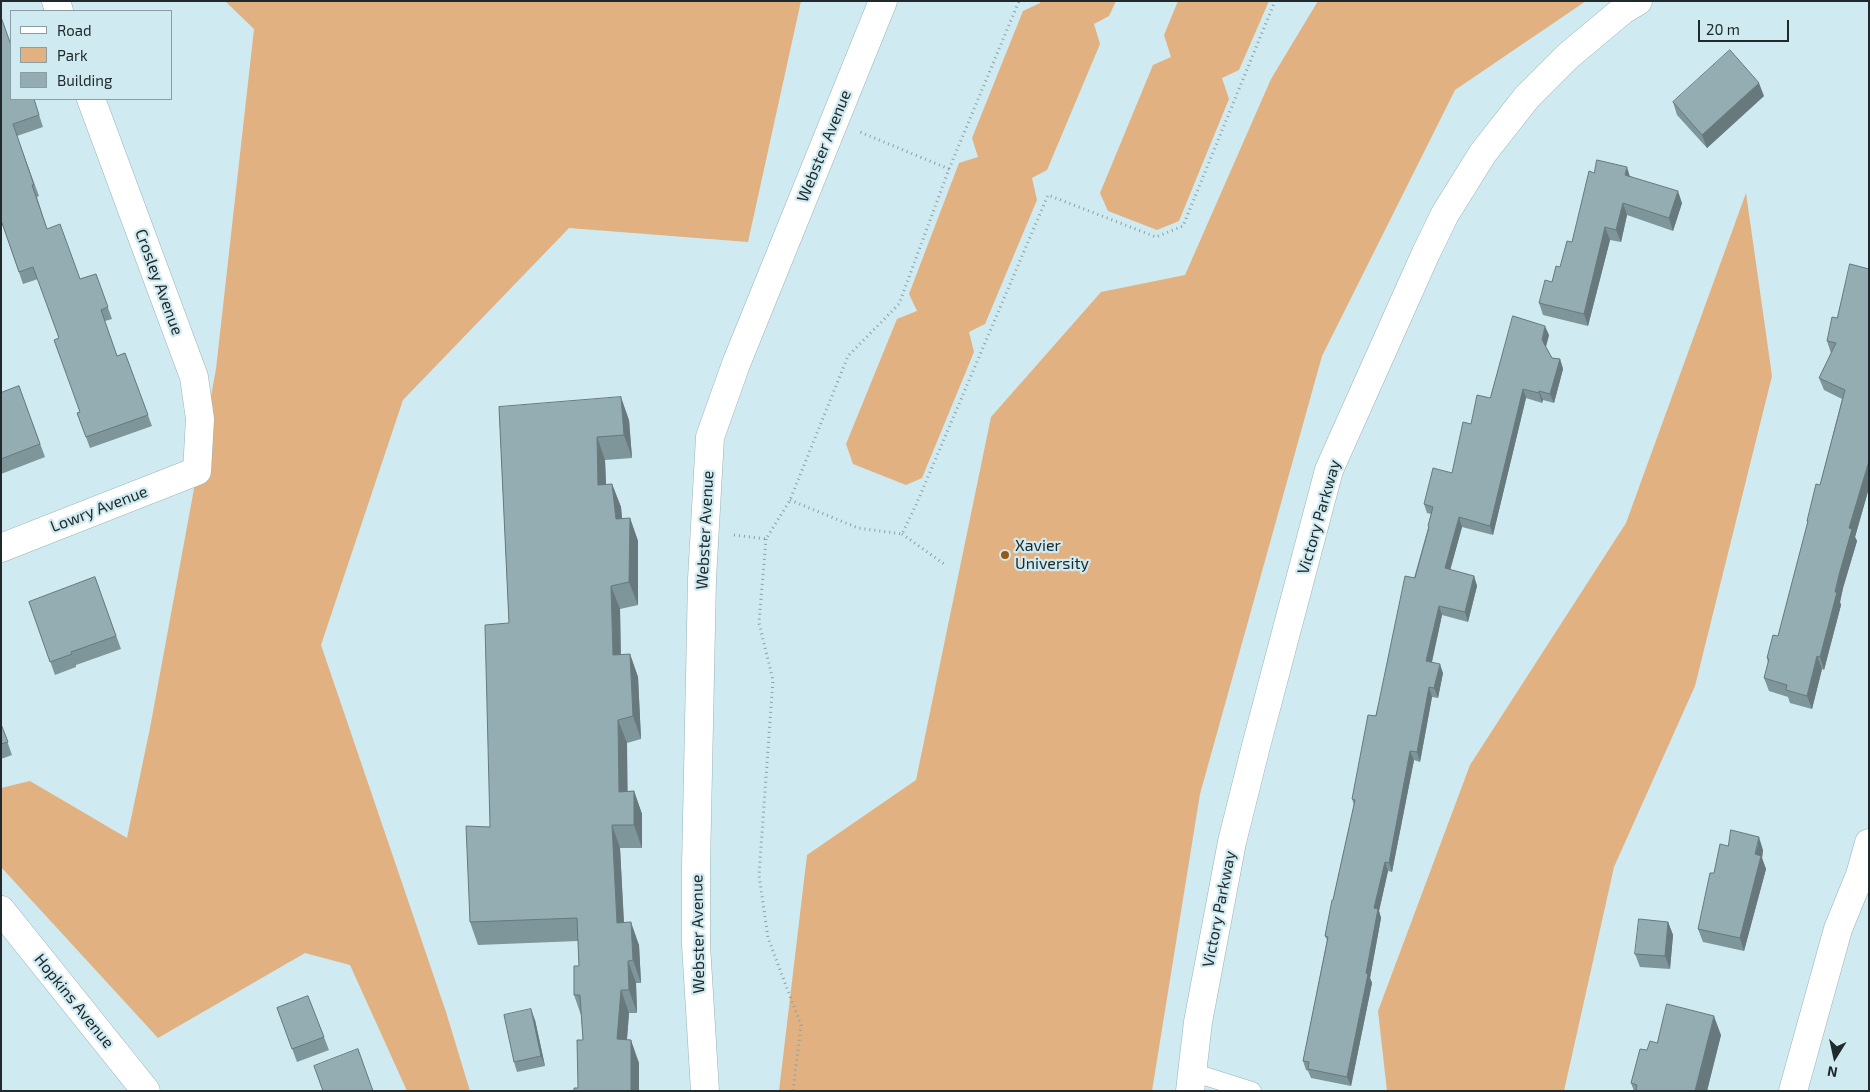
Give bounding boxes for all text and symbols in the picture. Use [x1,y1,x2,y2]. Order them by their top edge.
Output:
legend [10,10,172,100]
scale bar [1700,10,1791,42]
text: 20 m [1706,20,1740,38]
text: Road [57,21,92,39]
text: Park [57,46,88,64]
text: Building [57,71,112,89]
street label: Webster Avenue [793,87,855,205]
street label: Crosley Avenue [131,226,187,338]
street label: Victory Parkway [1293,458,1345,576]
street label: Webster Avenue [692,470,718,590]
street label: Lowry Avenue [48,482,150,536]
place label: Xavier University [1015,536,1089,574]
marker: Xavier University [999,549,1011,561]
street label: Victory Parkway [1198,849,1240,969]
street label: Webster Avenue [687,874,709,994]
street label: Hopkins Avenue [30,950,118,1052]
north arrow [1810,1032,1860,1082]
text: N [1826,1063,1839,1082]

